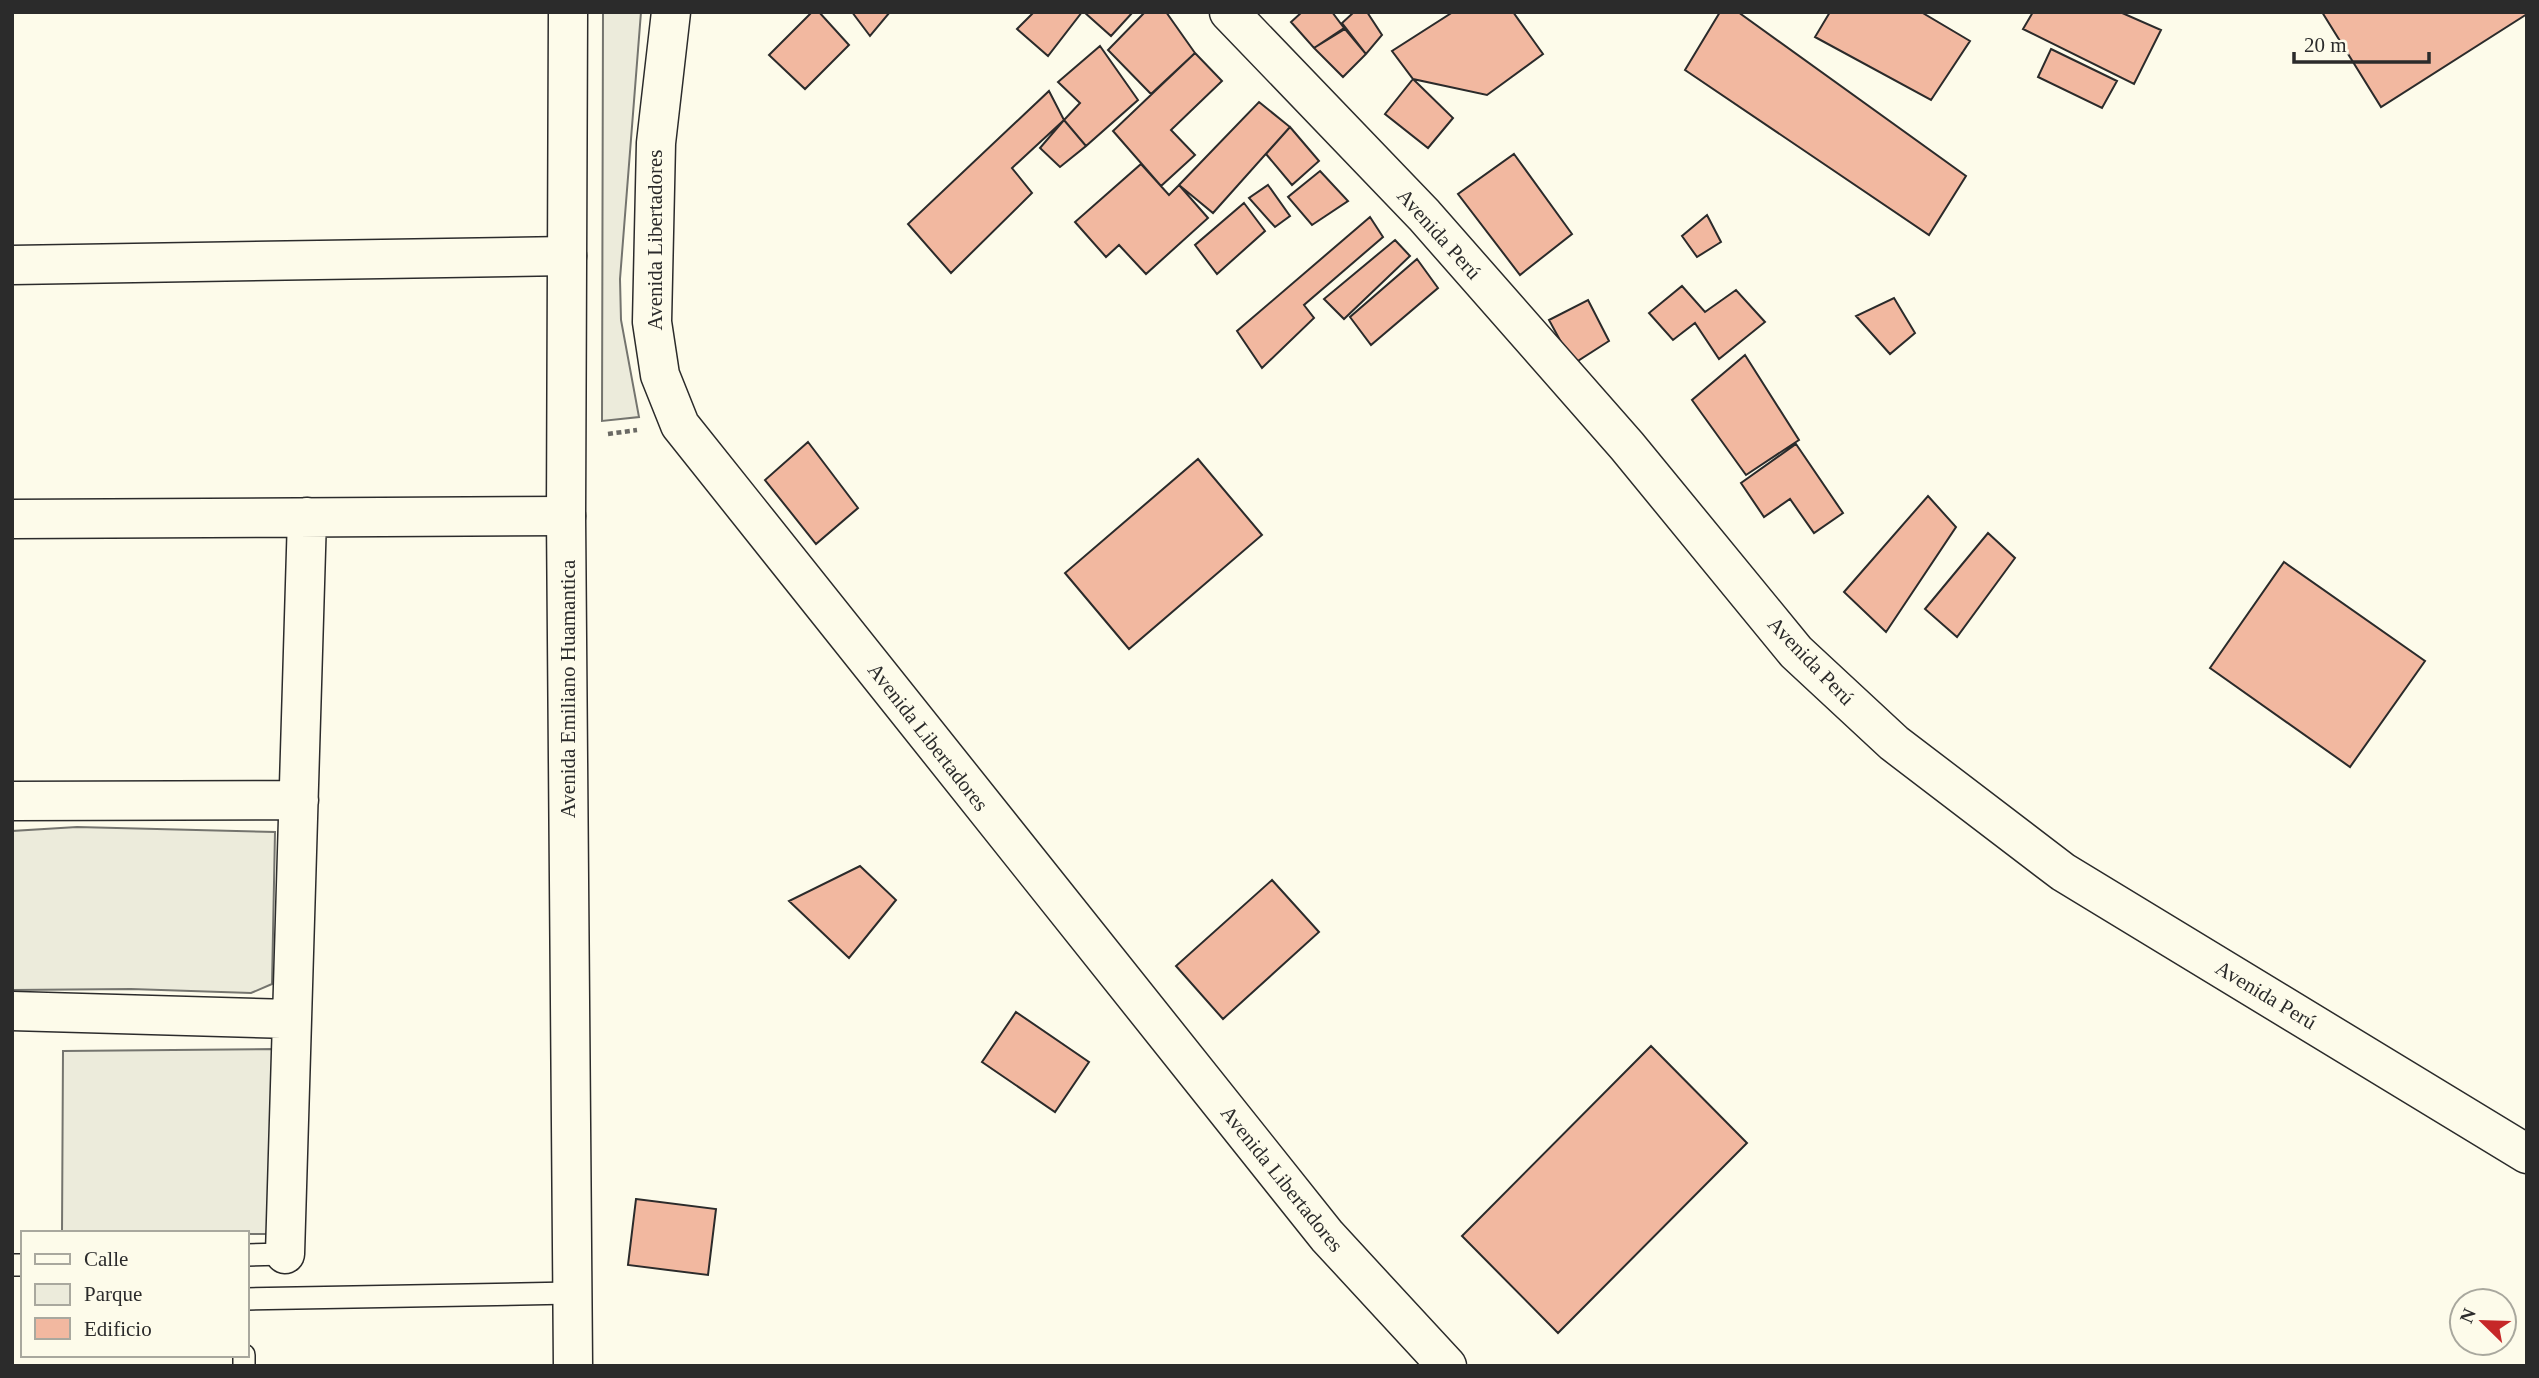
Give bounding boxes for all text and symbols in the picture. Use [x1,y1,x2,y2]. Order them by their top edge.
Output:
scale bar [2294,21,2429,65]
text: 20 m [2304,33,2347,57]
street label: Avenida Libertadores [643,150,667,330]
street label: Avenida Perú [1392,184,1486,285]
street label: Avenida Emiliano Huamantica [556,559,580,818]
street label: Avenida Perú [1763,612,1859,710]
street label: Avenida Libertadores [863,658,993,816]
street label: Avenida Perú [2211,956,2321,1035]
street label: Avenida Libertadores [1216,1101,1348,1257]
legend [21,1231,248,1357]
text: Calle [84,1247,128,1271]
text: Parque [84,1282,142,1306]
north arrow [2448,1287,2518,1357]
text: N [2455,1305,2480,1326]
text: Edificio [84,1317,152,1341]

